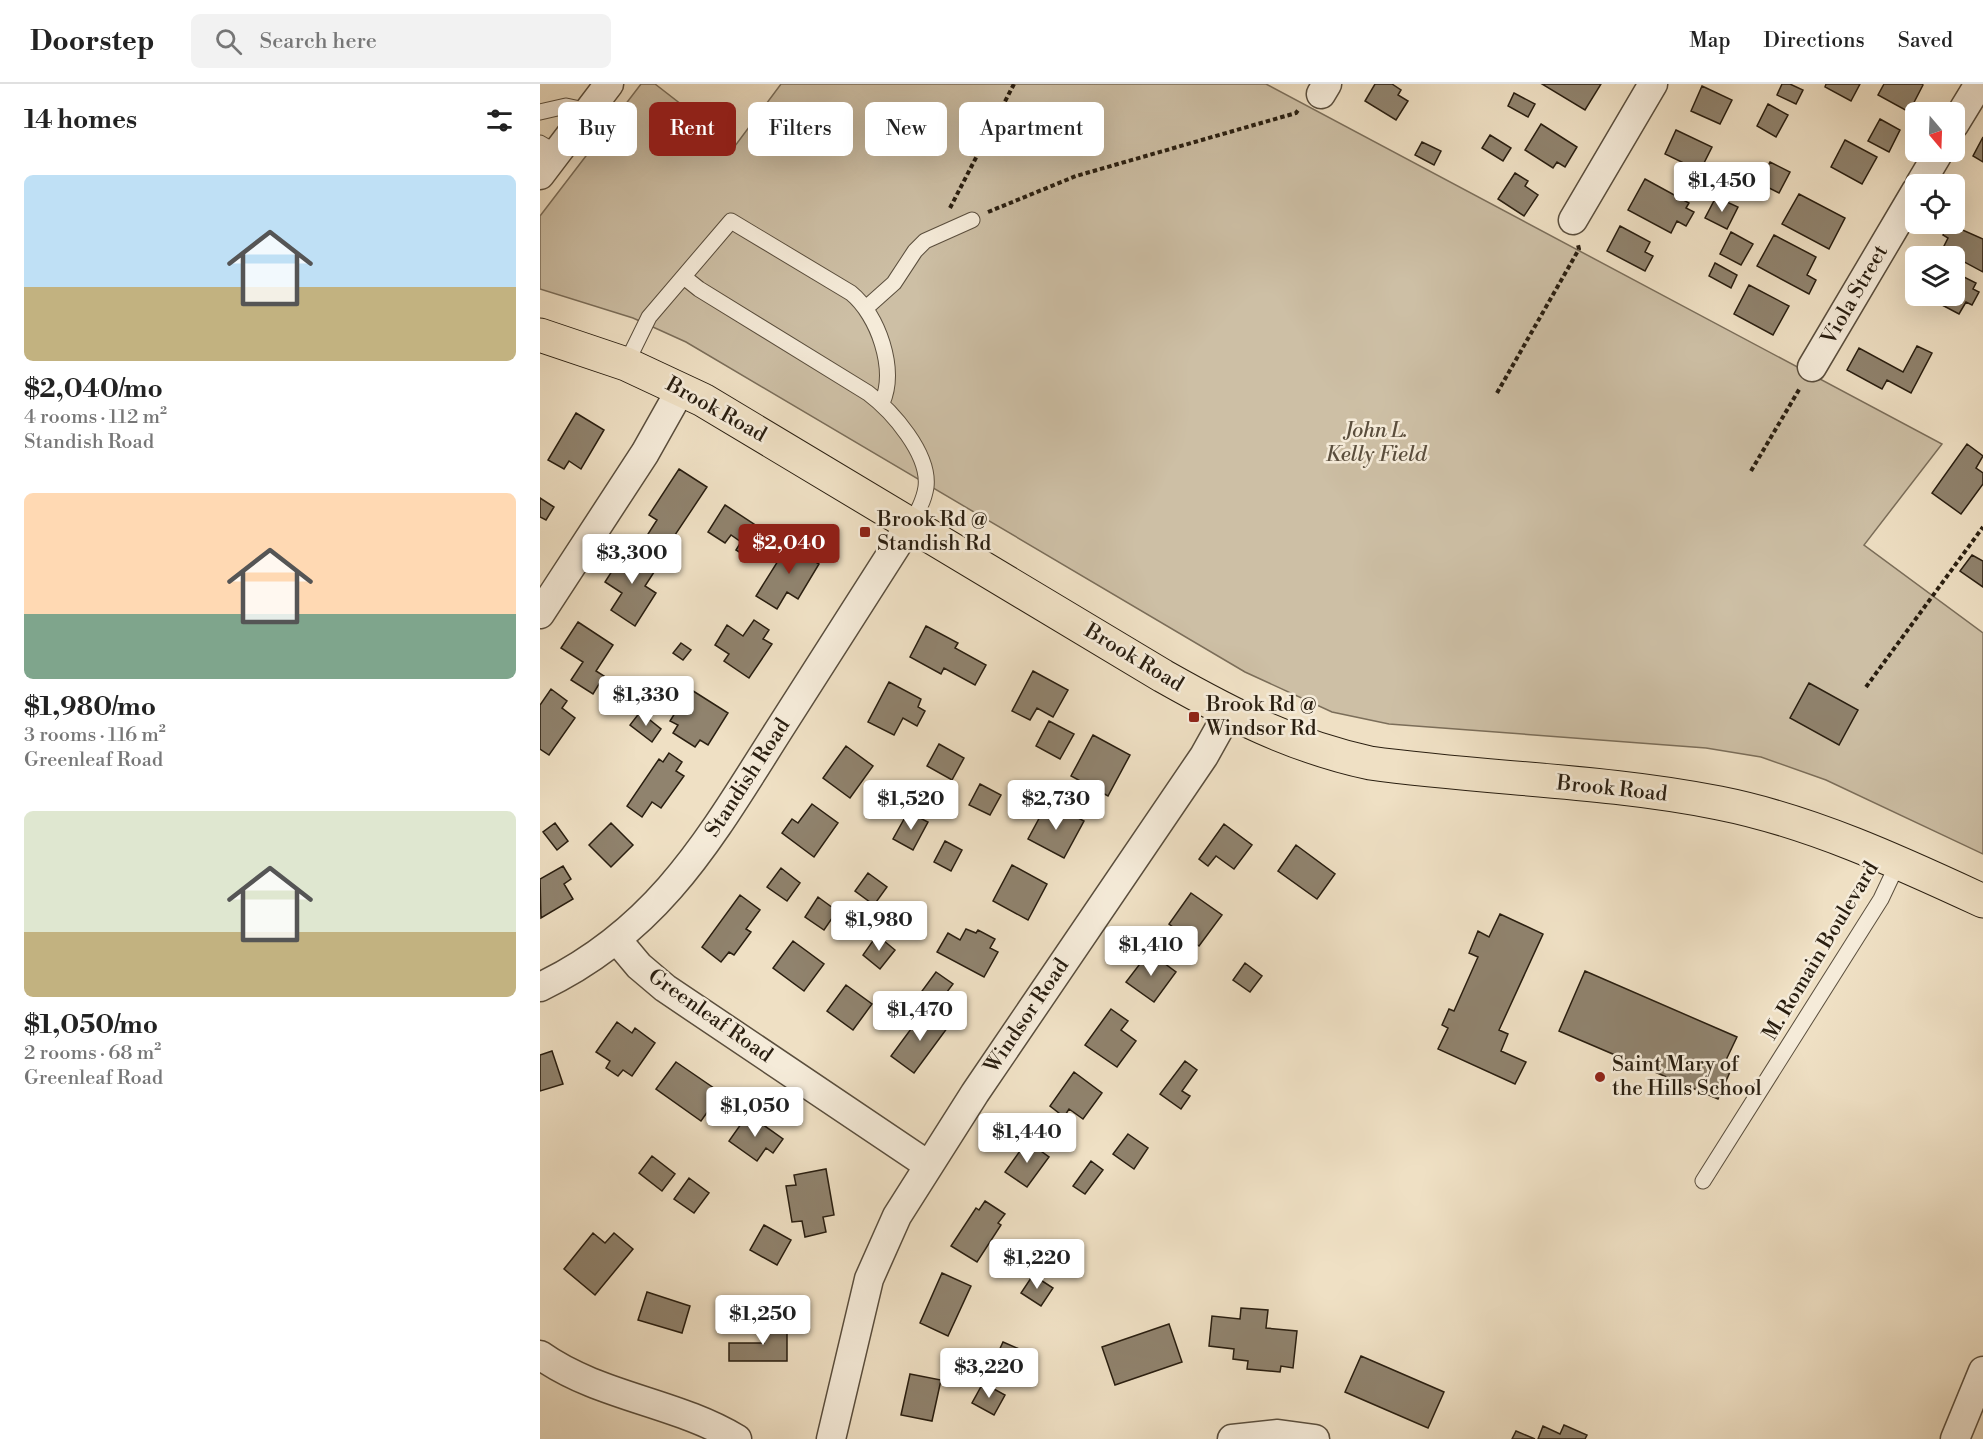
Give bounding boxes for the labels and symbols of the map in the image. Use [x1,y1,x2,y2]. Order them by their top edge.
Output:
north arrow [1905,102,1965,162]
pin: $1,450 [1673,162,1771,213]
street label: Viola Street [1816,240,1894,350]
street label: Brook Road [660,371,771,448]
park label: John L. Kelly Field [1326,418,1428,468]
place label: Brook Rd @ Standish Rd [876,507,991,557]
pin: $2,040 [740,524,838,575]
marker: Brook Rd @ Standish Rd [858,525,872,539]
pin: $3,300 [583,534,681,585]
street label: Brook Road [1079,618,1188,698]
pin: $1,330 [597,676,695,727]
place label: Brook Rd @ Windsor Rd [1205,692,1317,742]
marker: Brook Rd @ Windsor Rd [1187,710,1201,724]
street label: Standish Road [700,714,796,842]
street label: Brook Road [1554,770,1669,808]
pin: $1,520 [862,780,960,831]
pin: $2,730 [1007,780,1105,831]
street label: M. Romain Boulevard [1757,857,1885,1045]
pin: $1,980 [830,901,928,952]
pin: $1,410 [1102,926,1200,977]
street label: Windsor Road [979,954,1075,1079]
street label: Greenleaf Road [643,963,777,1069]
pin: $1,470 [871,991,969,1042]
place label: Saint Mary of the Hills School [1612,1052,1762,1102]
marker: Saint Mary of the Hills School [1593,1070,1607,1084]
pin: $1,050 [706,1087,804,1138]
pin: $1,440 [978,1113,1076,1164]
pin: $1,220 [988,1239,1086,1290]
pin: $1,250 [714,1295,812,1346]
pin: $3,220 [940,1348,1038,1399]

